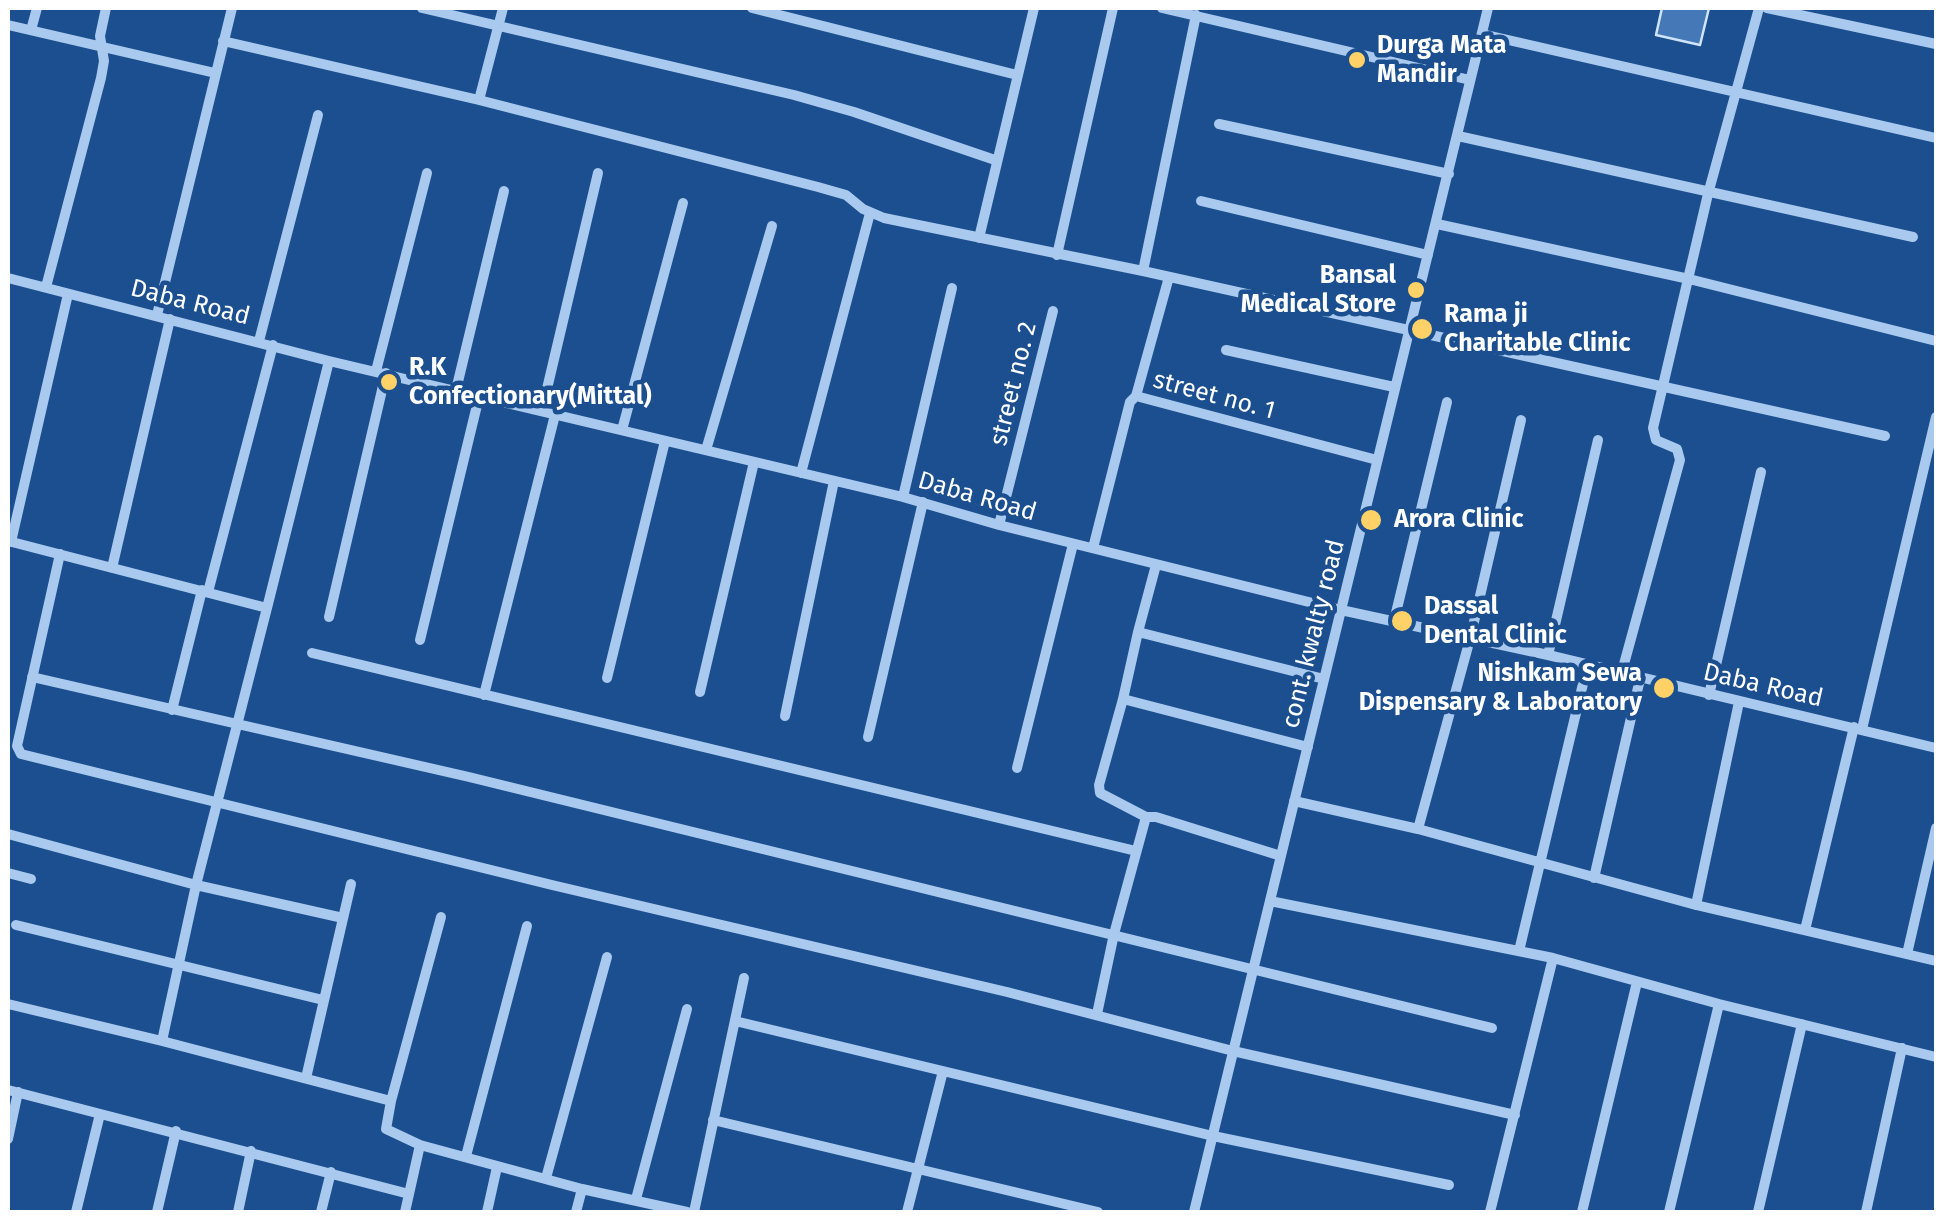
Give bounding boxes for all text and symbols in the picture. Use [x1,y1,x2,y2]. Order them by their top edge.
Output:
place label: Durga Mata Mandir [1377,31,1507,90]
marker: Durga Mata Mandir [1346,49,1368,71]
place label: Bansal Medical Store [1241,261,1396,320]
street label: Daba Road [127,274,253,332]
marker: Bansal Medical Store [1405,279,1427,301]
place label: Rama ji Charitable Clinic [1444,300,1630,359]
marker: Rama ji Charitable Clinic [1409,316,1435,342]
street label: street no. 2 [984,319,1044,449]
place label: R.K Confectionary(Mittal) [409,353,652,412]
street label: street no. 1 [1150,365,1278,427]
marker: R.K Confectionary(Mittal) [378,371,400,393]
street label: Daba Road [914,466,1040,528]
place label: Arora Clinic [1394,505,1523,535]
marker: Arora Clinic [1358,507,1384,533]
street label: cont. kwalty road [1276,537,1352,731]
place label: Dassal Dental Clinic [1424,592,1567,651]
marker: Dassal Dental Clinic [1389,608,1415,634]
street label: Daba Road [1700,658,1826,714]
place label: Nishkam Sewa Dispensary & Laboratory [1359,659,1642,718]
marker: Nishkam Sewa Dispensary & Laboratory [1651,675,1677,701]

